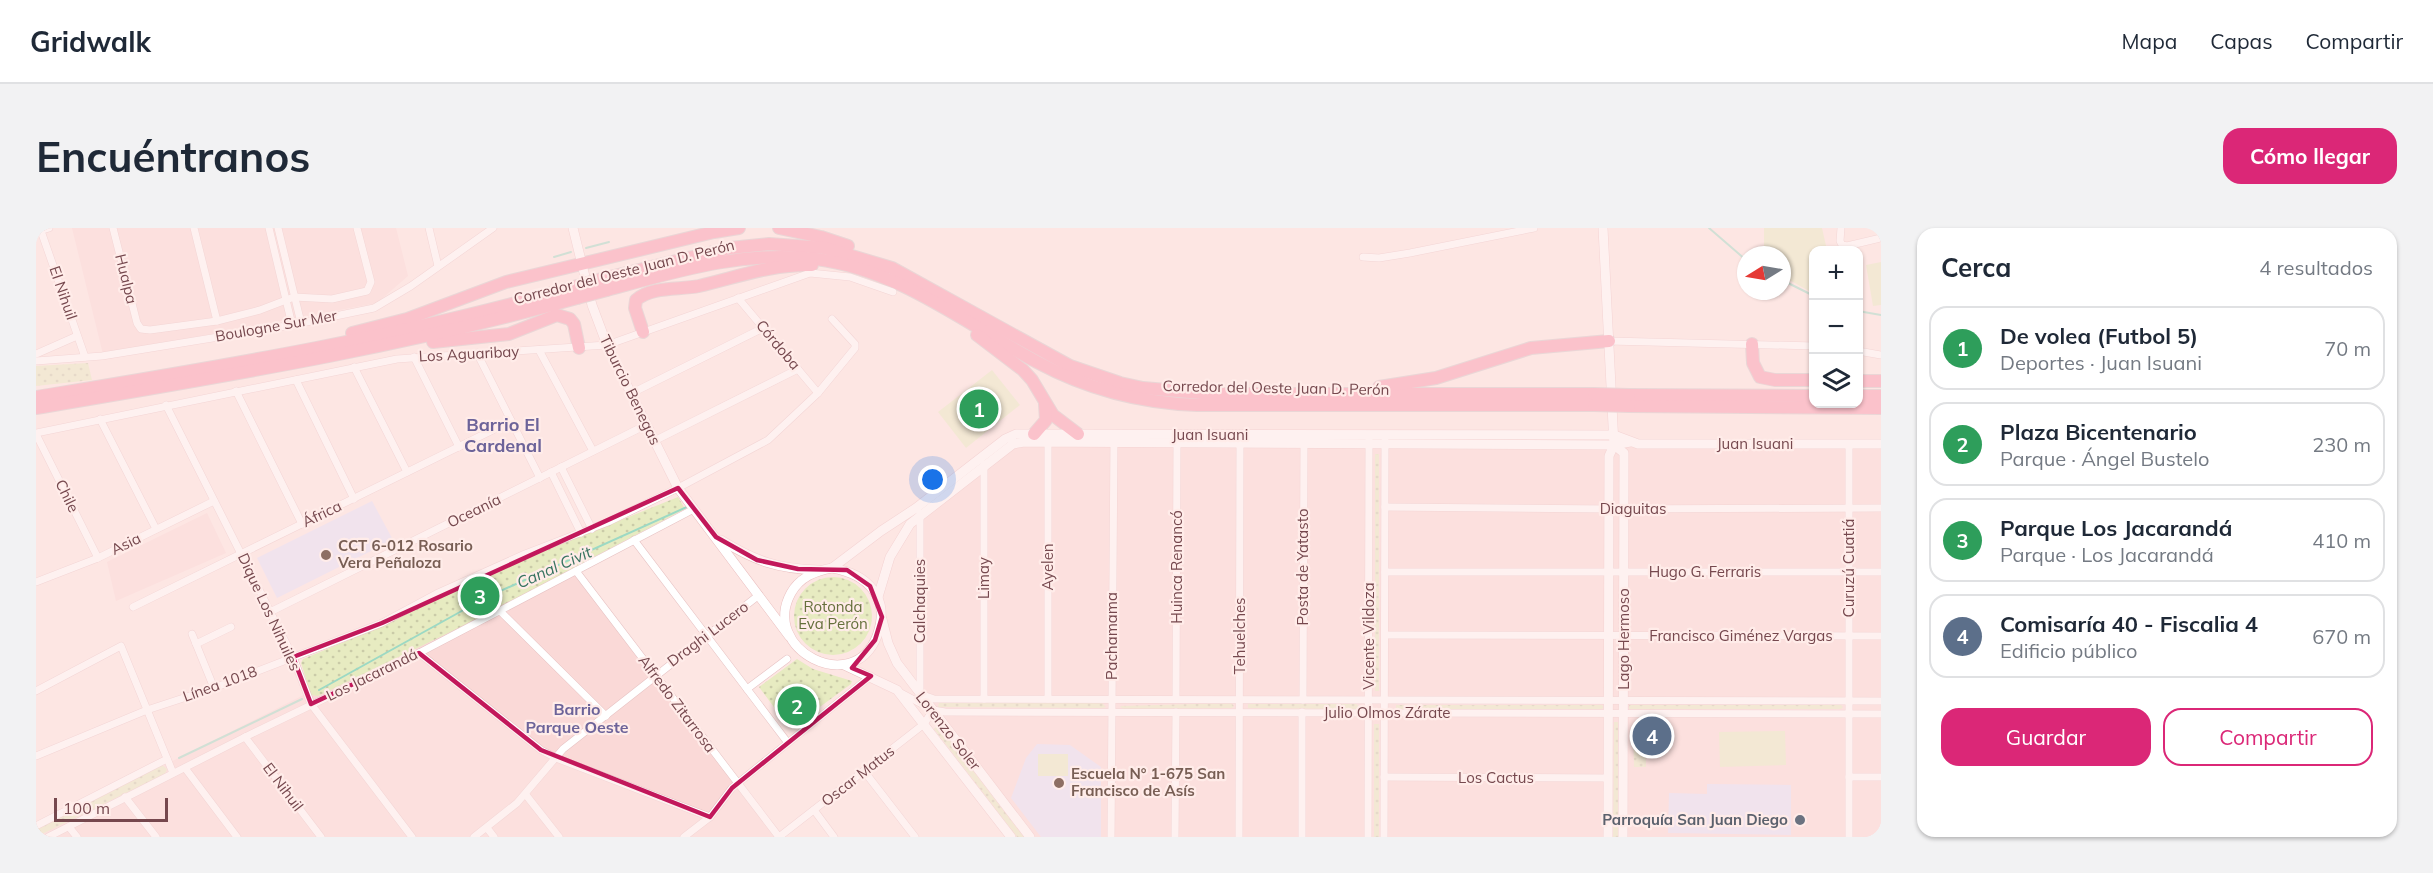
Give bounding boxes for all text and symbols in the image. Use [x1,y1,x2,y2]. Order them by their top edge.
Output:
text: Gridwalk [30,24,151,59]
text: Mapa [2122,28,2177,54]
text: Capas [2210,28,2273,54]
text: Compartir [2306,28,2403,54]
button: Cómo llegar [2223,128,2397,184]
text: Encuéntranos [36,130,310,183]
street label: Corredor del Oeste Juan D. Perón [512,235,736,308]
north arrow [1737,246,1791,300]
map controls [1809,246,1863,408]
button: + [1809,246,1863,300]
text: Cerca [1941,251,2011,284]
street label: Hualpa [111,252,142,306]
text: 4 resultados [2259,255,2373,280]
street label: El Nihuil [45,263,82,322]
button: − [1809,300,1863,354]
street label: Boulogne Sur Mer [214,305,339,346]
street label: Córdoba [752,316,805,373]
text: De volea (Futbol 5) [2000,322,2198,350]
street label: Tiburcio Benegas [596,332,665,448]
text: 1 [1957,336,1969,361]
text: 70 m [2324,336,2371,361]
street label: Los Aguaribay [418,341,520,366]
text: Deportes · Juan Isuani [2000,350,2202,375]
button: layers [1809,354,1863,408]
street label: Corredor del Oeste Juan D. Perón [1162,376,1390,399]
pin: 1 [960,386,998,432]
district label: Barrio El Cardenal [464,413,542,457]
text: Plaza Bicentenario [2000,418,2197,446]
street label: Juan Isuani [1172,425,1248,444]
text: 2 [1957,432,1969,457]
text: 230 m [2312,432,2371,457]
street label: Juan Isuani [1717,434,1793,453]
text: Parque · Ángel Bustelo [2000,446,2209,471]
your location [918,465,947,494]
street label: Chile [51,476,84,515]
street label: Oceanía [444,489,504,532]
street label: África [299,496,345,531]
street label: Diaguitas [1600,499,1666,518]
street label: Posta de Yatasto [1293,509,1312,625]
street label: Huinca Renancó [1167,510,1186,624]
text: Parque Los Jacarandá [2000,514,2232,542]
street label: Curuzú Cuatiá [1839,519,1858,617]
street label: Asia [108,528,144,559]
text: 3 [1957,528,1969,553]
text: 410 m [2312,528,2371,553]
place label: CCT 6-012 Rosario Vera Peñaloza [337,536,473,572]
water label: Canal Civit [513,541,595,592]
text: Parque · Los Jacarandá [2000,542,2214,567]
street label: Ayelen [1038,543,1057,591]
marker: CCT 6-012 Rosario Vera Peñaloza [319,548,333,562]
street label: Dique Los Nihuiles [234,550,305,674]
street label: Limay [974,557,993,599]
street label: Calchaquies [910,559,929,643]
street label: Hugo G. Ferraris [1649,562,1761,581]
pin: 3 [460,574,500,619]
street label: Vicente Vildoza [1359,582,1378,690]
street label: Lago Hermoso [1614,588,1633,690]
street label: Pachamama [1102,592,1121,680]
street label: Draghi Lucero [663,597,752,670]
park label: Rotonda Eva Perón [798,597,868,633]
street label: Tehuelches [1230,597,1249,675]
text: Comisaría 40 - Fiscalia 4 [2000,610,2258,638]
text: 4 [1957,624,1969,649]
text: 670 m [2312,624,2371,649]
street label: Francisco Giménez Vargas [1649,626,1833,645]
text: Edificio público [2000,638,2137,663]
street label: Los Jacarandá [323,644,421,705]
street label: Alfredo Zitarrosa [635,651,720,756]
street label: Línea 1018 [180,661,260,706]
pin: 2 [778,684,816,728]
street label: Lorenzo Soler [912,688,985,774]
district label: Barrio Parque Oeste [525,699,629,737]
street label: Julio Olmos Zárate [1323,703,1451,722]
button: Guardar [1941,708,2151,766]
button: Compartir [2163,708,2373,766]
pin: 4 [1632,714,1672,758]
street label: Oscar Matus [817,741,898,810]
street label: El Nihuil [259,759,308,815]
place label: Escuela N° 1-675 San Francisco de Asís [1071,764,1225,800]
street label: Los Cactus [1458,768,1534,787]
marker: Escuela N° 1-675 San Francisco de Asís [1052,776,1066,790]
scale bar [54,795,168,822]
text: 100 m [63,798,110,818]
place label: Parroquía San Juan Diego [1602,810,1788,829]
marker: Parroquía San Juan Diego [1793,813,1807,827]

